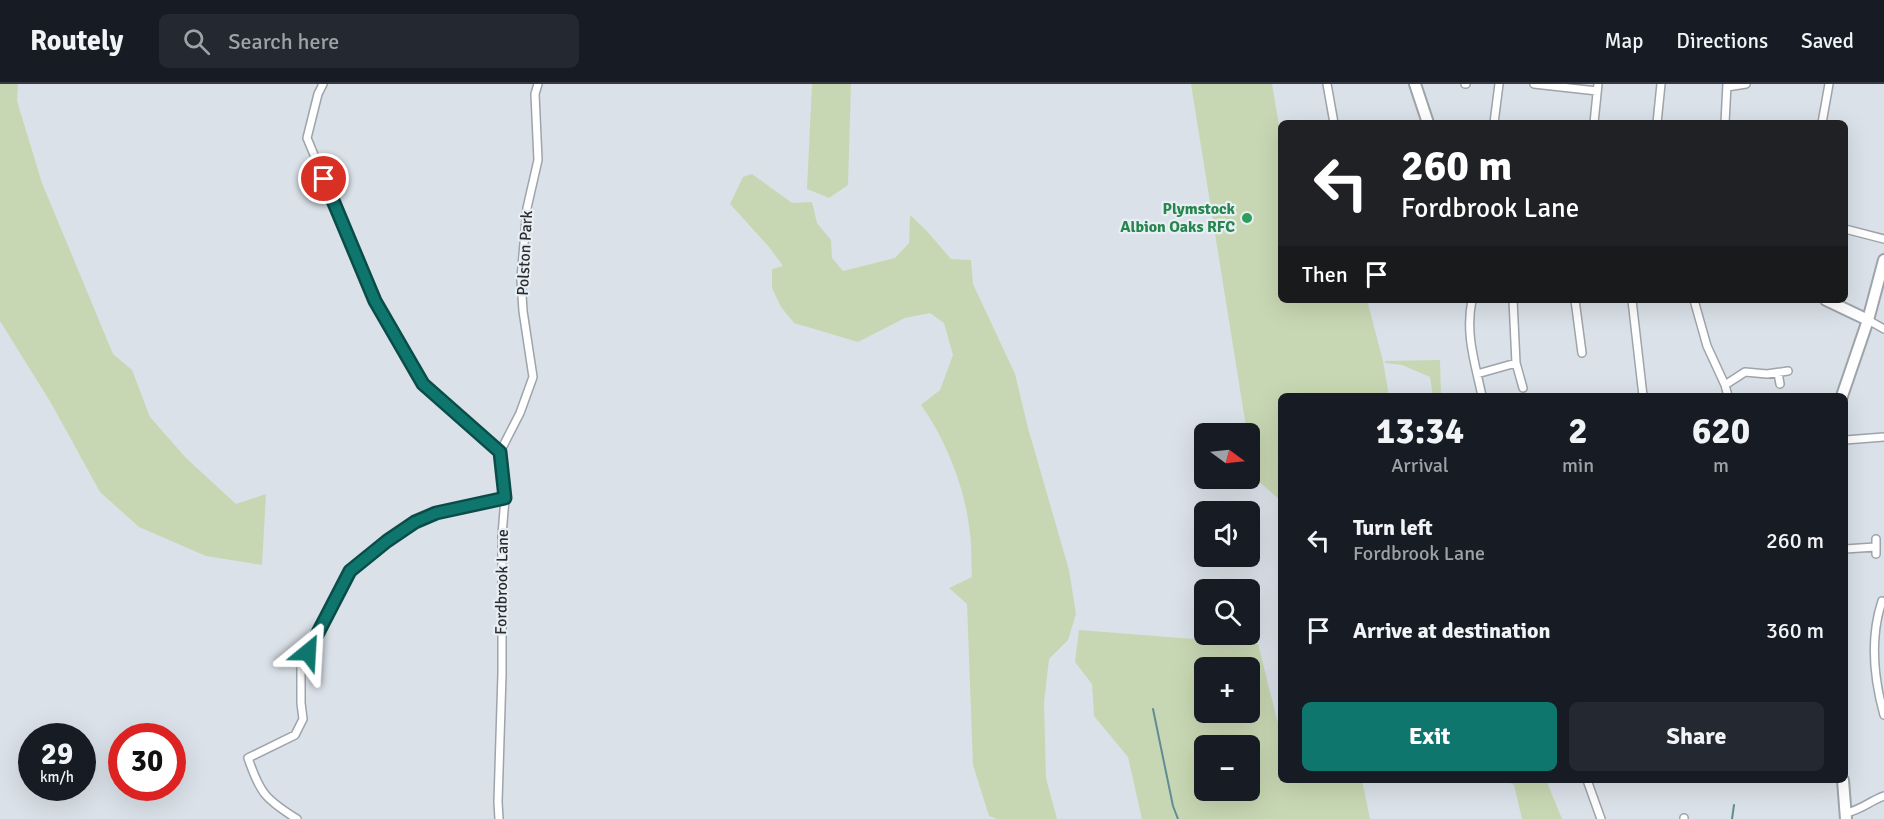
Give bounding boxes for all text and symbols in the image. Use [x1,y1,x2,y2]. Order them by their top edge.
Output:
search box [159,14,579,68]
text: Routely [30,24,123,58]
icon: search [180,25,213,58]
text: Search here [228,28,339,55]
text: Map [1605,28,1643,54]
text: Directions [1676,28,1768,54]
text: Saved [1801,28,1854,54]
text: 260 m [1401,141,1512,192]
icon: left [1302,144,1380,222]
pin [298,153,349,204]
icon: arrive [307,162,340,195]
text: Fordbrook Lane [1401,192,1579,225]
place label: Plymstock Albion Oaks RFC [1120,199,1236,237]
street label: Polston Park [513,210,537,296]
marker: Plymstock Albion Oaks RFC [1240,211,1254,225]
icon: arrive [1360,258,1393,291]
text: Then [1302,261,1348,288]
text: 13:34 [1376,409,1464,454]
text: 2 [1568,409,1588,454]
text: 620 [1692,409,1750,454]
north arrow [1194,423,1260,489]
map controls [1194,423,1260,801]
text: Arrival [1391,453,1449,478]
text: min [1562,453,1594,478]
text: m [1713,453,1729,478]
button: sound [1194,501,1260,567]
text: Turn left [1353,514,1433,541]
icon: left [1302,524,1335,557]
text: 260 m [1766,527,1824,554]
street label: Fordbrook Lane [491,529,513,635]
text: Fordbrook Lane [1353,541,1485,566]
button: search [1194,579,1260,645]
icon: arrive [1302,614,1335,647]
text: Arrive at destination [1353,617,1550,644]
text: 360 m [1766,617,1824,644]
position arrow [276,620,340,684]
button: + [1194,657,1260,723]
button: Exit [1302,702,1557,771]
button: Share [1569,702,1824,771]
speed limit sign: 30 [108,723,186,801]
button: − [1194,735,1260,801]
text: 29 [41,736,73,773]
text: km/h [40,768,74,786]

